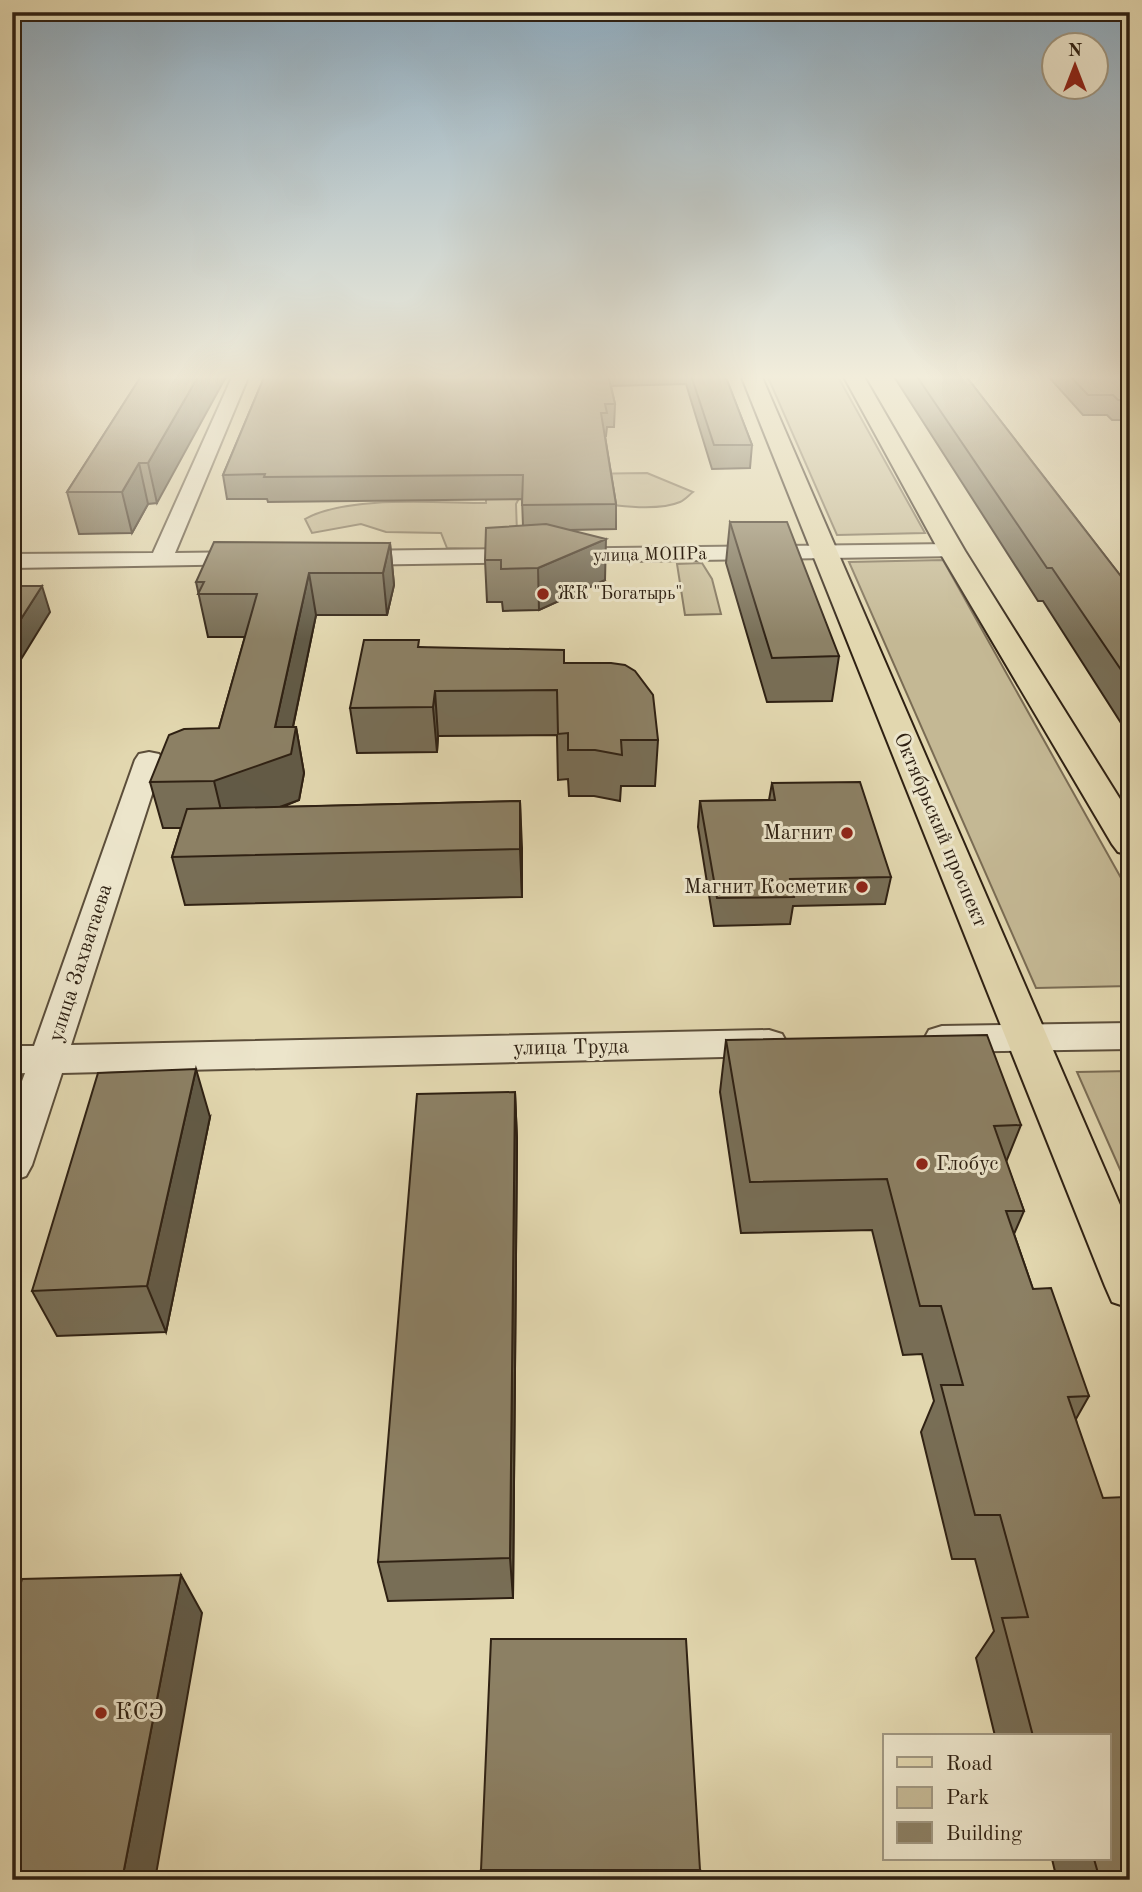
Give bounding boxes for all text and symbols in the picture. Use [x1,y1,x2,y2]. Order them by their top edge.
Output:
north arrow [1040,32,1110,102]
text: N [1068,42,1083,61]
street label: улица МОПРа [593,545,707,565]
place label: ЖК "Богатырь" [557,585,682,603]
marker: ЖК "Богатырь" [535,586,551,602]
street label: Октябрьский проспект [890,730,991,930]
place label: Магнит [763,823,833,844]
marker: Магнит [839,825,855,841]
place label: Магнит Косметик [684,877,848,898]
marker: Магнит Косметик [854,879,870,895]
street label: улица Захватаева [46,881,116,1045]
street label: улица Труда [513,1036,629,1060]
place label: Глобус [936,1154,998,1175]
marker: Глобус [914,1156,930,1172]
place label: КСЭ [115,1701,164,1725]
marker: КСЭ [93,1705,109,1721]
legend [883,1734,1110,1860]
text: Road [946,1754,993,1775]
text: Park [946,1788,989,1809]
text: Building [946,1824,1023,1845]

